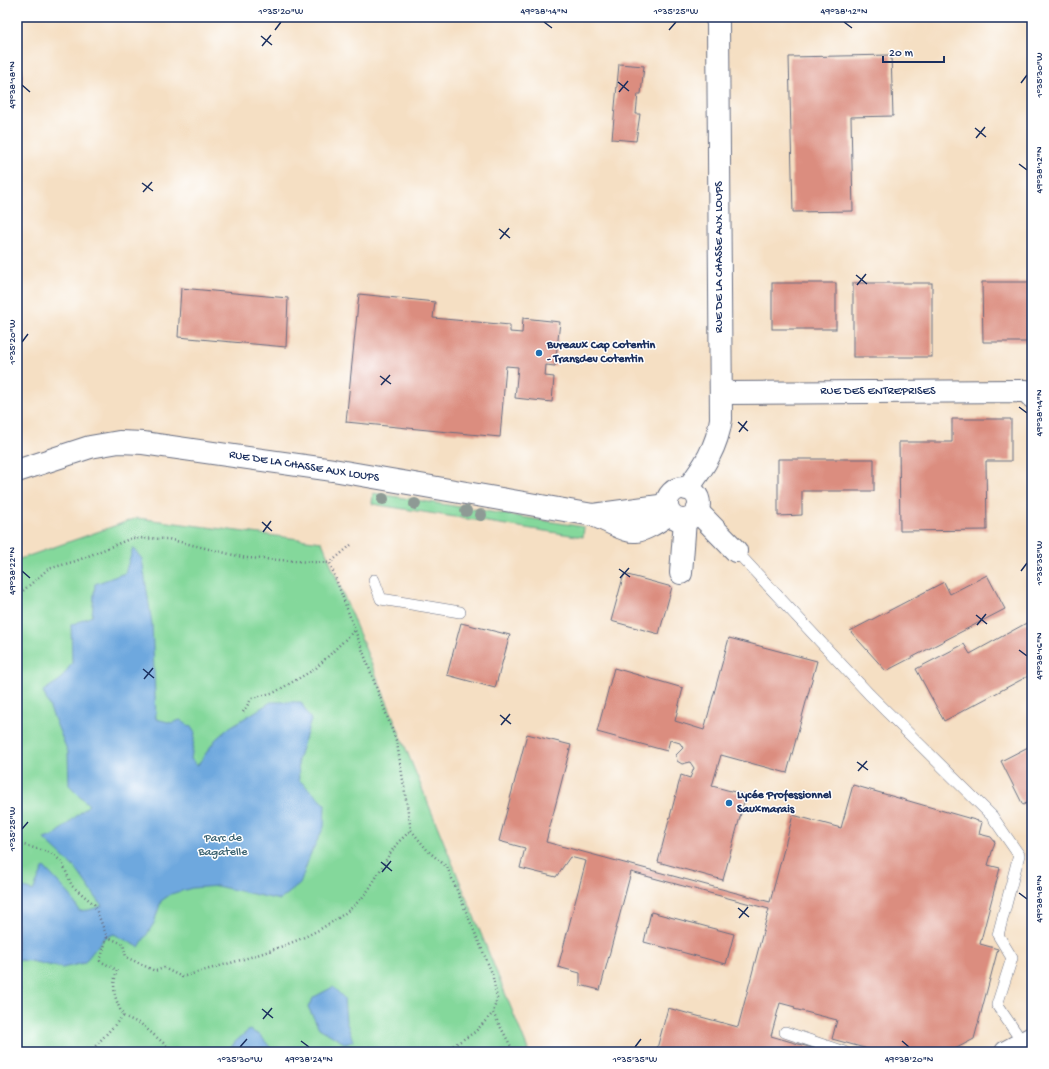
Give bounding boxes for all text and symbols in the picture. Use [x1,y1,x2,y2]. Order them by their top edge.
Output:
text: 1°35'20"W [258,6,304,18]
text: 49°38'14"N [521,6,568,18]
text: 1°35'25"W [653,6,699,18]
text: 49°38'12"N [820,6,868,18]
scale bar [883,38,944,64]
text: 20 m [889,47,914,61]
text: 1°35'30"W [1034,52,1046,99]
text: 49°38'18"N [7,61,19,109]
text: 49°38'12"N [1034,146,1046,194]
street label: RUE DE LA CHASSE AUX LOUPS [713,181,727,333]
text: 1°35'20"W [7,319,19,365]
place label: Bureaux Cap Cotentin - Transdev Cotentin [546,339,656,367]
marker: Bureaux Cap Cotentin - Transdev Cotentin [534,348,544,358]
street label: RUE DES ENTREPRISES [820,385,936,399]
text: 49°38'14"N [1034,389,1046,436]
street label: RUE DE LA CHASSE AUX LOUPS [228,448,380,486]
text: 1°35'35"W [1034,540,1046,586]
text: 49°38'22"N [7,547,19,595]
text: 49°38'16"N [1034,632,1046,680]
place label: Lycée Professionnel Sauxmarais [737,789,832,817]
marker: Lycée Professionnel Sauxmarais [724,798,734,808]
text: 1°35'25"W [7,806,19,852]
park label: Parc de Bagatelle [198,832,248,860]
text: 49°38'18"N [1034,875,1046,923]
text: 1°35'30"W [216,1054,263,1066]
text: 49°38'24"N [285,1054,333,1066]
text: 1°35'35"W [612,1054,658,1066]
text: 49°38'20"N [885,1054,934,1066]

